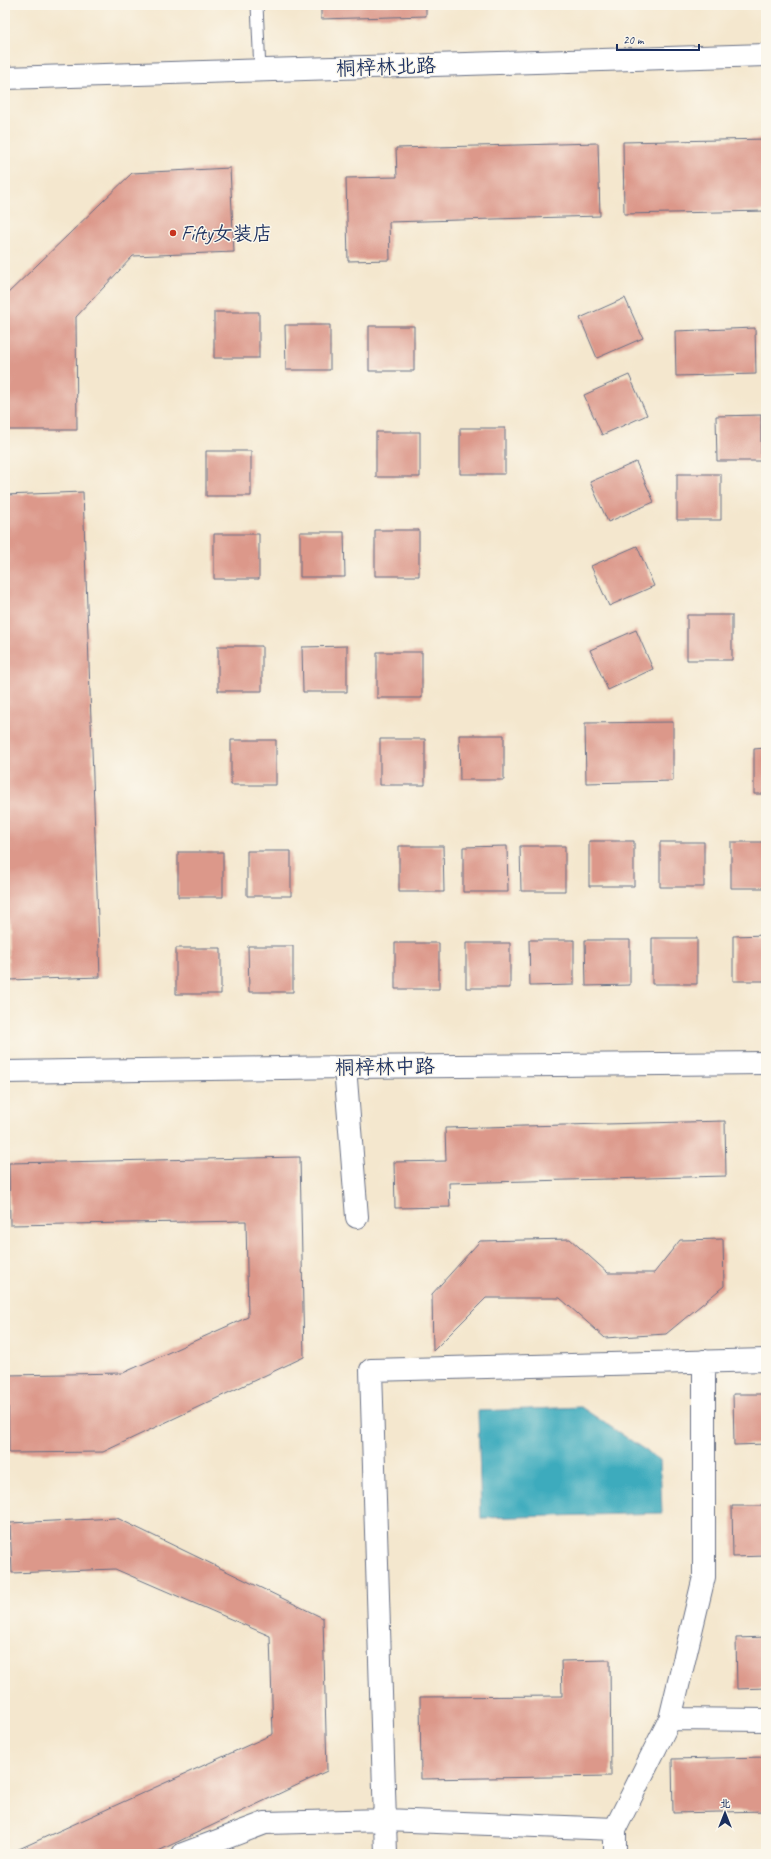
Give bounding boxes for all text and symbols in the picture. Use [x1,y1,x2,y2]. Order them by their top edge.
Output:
scale bar [617,26,699,52]
text: 20 m [623,32,645,48]
street label: 桐梓林北路 [336,53,437,81]
place label: Fifty女装店 [181,221,272,246]
marker: Fifty女装店 [168,228,178,238]
street label: 桐梓林中路 [335,1054,436,1080]
north arrow [705,1793,745,1833]
text: 北 [720,1796,731,1810]

